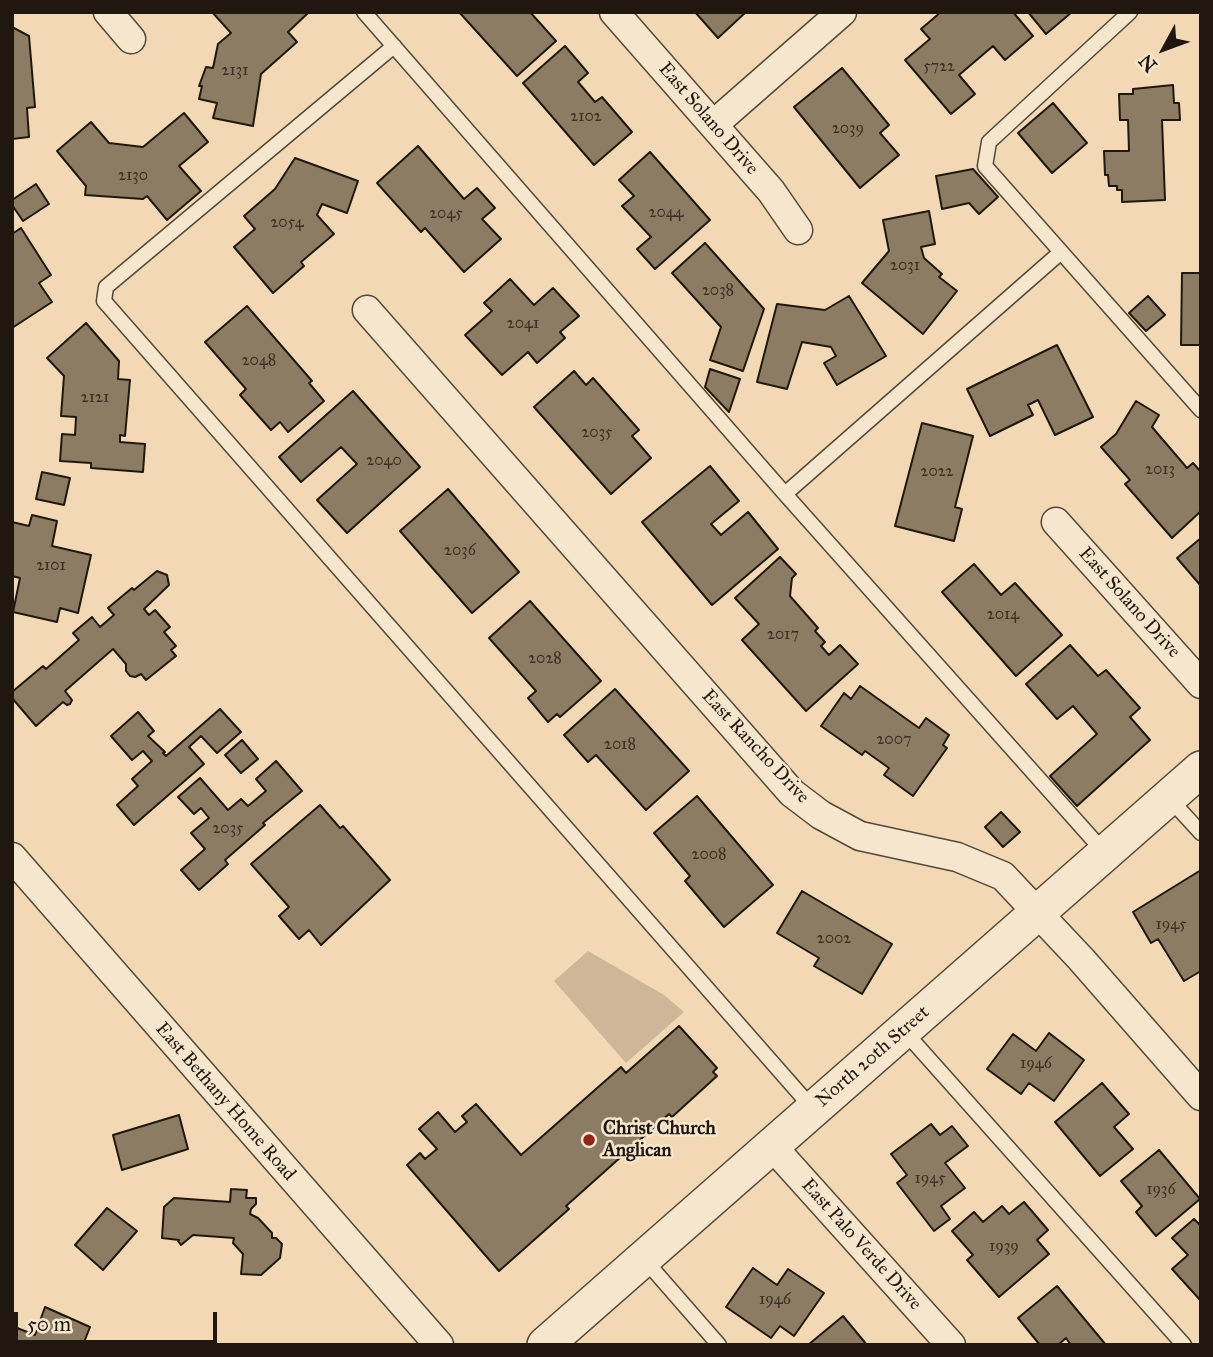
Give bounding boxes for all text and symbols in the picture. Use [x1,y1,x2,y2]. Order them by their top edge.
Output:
north arrow [1129,14,1199,84]
text: N [1134,49,1162,77]
house number: 5722 [923,57,955,77]
street label: East Solano Drive [653,58,763,180]
house number: 2131 [222,61,248,81]
house number: 2102 [570,107,602,127]
house number: 2039 [832,119,864,139]
house number: 2130 [118,166,148,186]
house number: 2044 [648,203,684,223]
house number: 2045 [429,204,463,224]
house number: 2054 [270,213,304,233]
house number: 2031 [890,256,920,276]
house number: 2038 [702,281,734,301]
house number: 2041 [507,314,539,334]
house number: 2048 [242,351,276,371]
house number: 2121 [81,388,109,408]
house number: 2035 [581,423,613,443]
house number: 2040 [366,451,402,471]
house number: 2013 [1145,460,1175,480]
house number: 2022 [921,462,953,482]
house number: 2036 [444,541,476,561]
street label: East Solano Drive [1073,543,1185,663]
house number: 2101 [36,556,66,576]
house number: 2014 [987,605,1019,625]
house number: 2017 [767,625,799,645]
house number: 2028 [528,649,562,669]
street label: East Rancho Drive [696,685,814,809]
house number: 2007 [876,730,912,750]
house number: 2018 [604,735,636,755]
house number: 2035 [212,819,244,839]
house number: 2008 [691,845,727,865]
house number: 1945 [1155,915,1187,935]
house number: 2002 [817,929,851,949]
street label: North 20th Street [812,1002,934,1112]
street label: East Bethany Home Road [150,1018,300,1186]
house number: 1946 [1020,1054,1052,1074]
place label: Christ Church Anglican [603,1118,716,1162]
marker: Christ Church Anglican [581,1132,597,1148]
house number: 1945 [914,1169,946,1189]
street label: East Palo Verde Drive [796,1175,926,1315]
house number: 1936 [1146,1180,1176,1200]
house number: 1939 [989,1237,1019,1257]
house number: 1946 [759,1290,791,1310]
scale bar [18,1298,220,1342]
text: 50 m [27,1311,71,1337]

